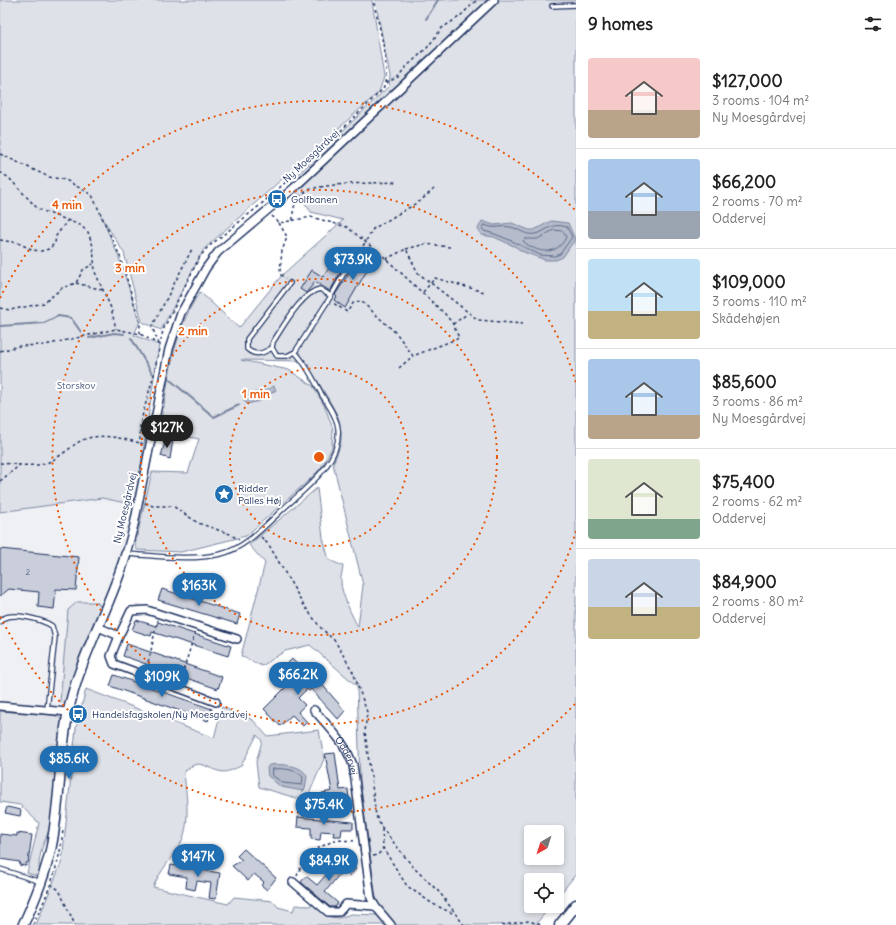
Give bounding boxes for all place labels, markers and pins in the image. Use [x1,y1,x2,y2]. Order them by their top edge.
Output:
bus stop icon: Golfbanen [266,188,288,210]
place label: Golfbanen [291,193,338,206]
pin: $73.9K [320,247,386,281]
pin: $127K [139,415,195,449]
centre of rings [312,450,326,464]
place label: Ridder Palles Høj [238,482,281,507]
place icon: Ridder Palles Høj [213,483,235,505]
pin: $163K [171,573,227,607]
pin: $66.2K [265,662,331,696]
pin: $109K [134,664,190,698]
bus stop icon: Handelsfagskolen/Ny Moesgårdvej [67,703,89,725]
place label: Handelsfagskolen/Ny Moesgårdvej [92,708,247,721]
pin: $85.6K [36,746,102,780]
pin: $75.4K [291,792,357,826]
pin: $147K [170,844,226,878]
pin: $84.9K [296,848,362,882]

